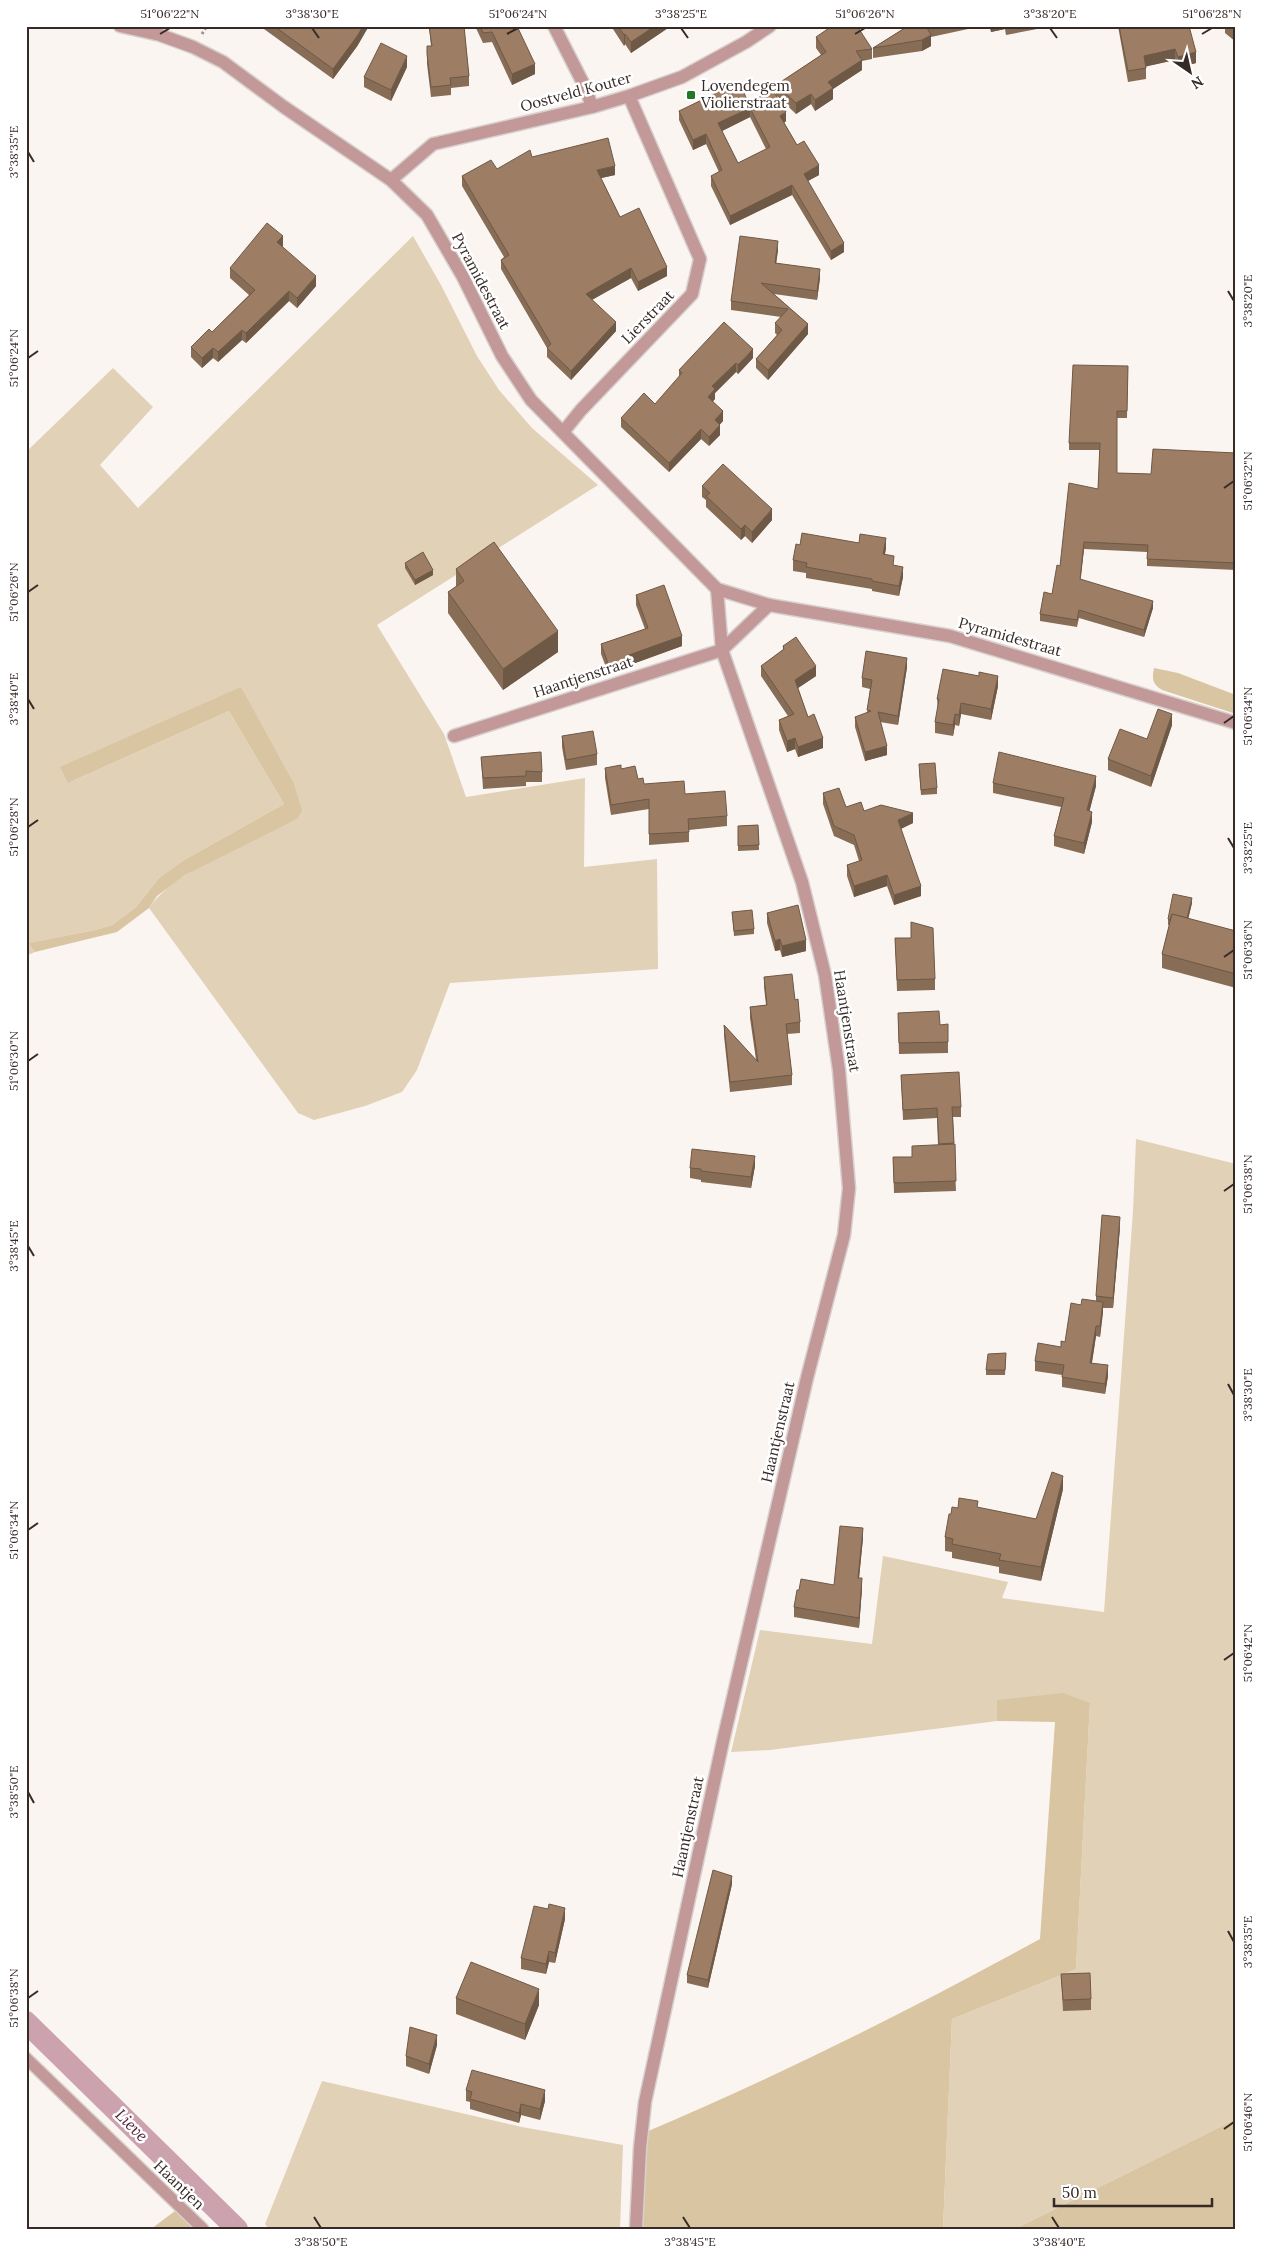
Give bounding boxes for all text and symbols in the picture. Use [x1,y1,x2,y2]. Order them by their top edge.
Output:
text: 51°06'22"N [141,6,199,21]
text: 3°38'30"E [285,6,339,21]
text: 51°06'24"N [489,6,547,21]
text: 3°38'25"E [655,6,707,21]
text: 51°06'26"N [835,6,895,21]
text: 3°38'20"E [1024,6,1076,21]
text: 51°06'28"N [1182,6,1242,21]
north arrow [1164,48,1214,98]
street label: Oostveld Kouter [518,67,634,116]
text: N [1188,72,1207,93]
place label: Lovendegem Violierstraat [700,76,790,112]
marker: Lovendegem Violierstraat [685,89,697,101]
text: 3°38'35"E [6,126,21,178]
street label: Pyramidestraat [448,229,515,332]
text: 3°38'20"E [1240,275,1255,327]
street label: Lierstraat [617,286,678,348]
text: 51°06'24"N [6,329,21,387]
text: 51°06'32"N [1240,451,1255,511]
text: 51°06'26"N [6,562,21,622]
street label: Pyramidestraat [956,613,1064,660]
street label: Haantjenstraat [531,651,635,702]
text: 3°38'40"E [6,673,21,725]
text: 51°06'34"N [1240,687,1255,746]
text: 51°06'28"N [6,797,21,857]
text: 3°38'25"E [1240,822,1255,874]
text: 51°06'36"N [1240,920,1255,980]
street label: Haantjenstraat [830,968,865,1074]
text: 51°06'30"N [6,1031,21,1091]
text: 51°06'38"N [1240,1154,1255,1214]
text: 3°38'45"E [6,1220,21,1272]
text: 3°38'30"E [1240,1368,1255,1422]
street label: Haantjenstraat [757,1379,798,1484]
text: 51°06'34"N [6,1501,21,1560]
text: 51°06'42"N [1240,1624,1255,1682]
text: 3°38'50"E [6,1765,21,1819]
street label: Haantjenstraat [667,1774,708,1879]
text: 3°38'35"E [1240,1916,1255,1968]
text: 51°06'38"N [6,1968,21,2028]
text: 51°06'46"N [1240,2093,1255,2151]
water label: Lieve [112,2105,153,2146]
street label: Haantjen [150,2156,209,2213]
scale bar [1054,2175,1212,2207]
text: 50 m [1062,2183,1097,2202]
text: 3°38'50"E [294,2234,348,2249]
text: 3°38'45"E [664,2234,716,2249]
text: 3°38'40"E [1033,2234,1085,2249]

